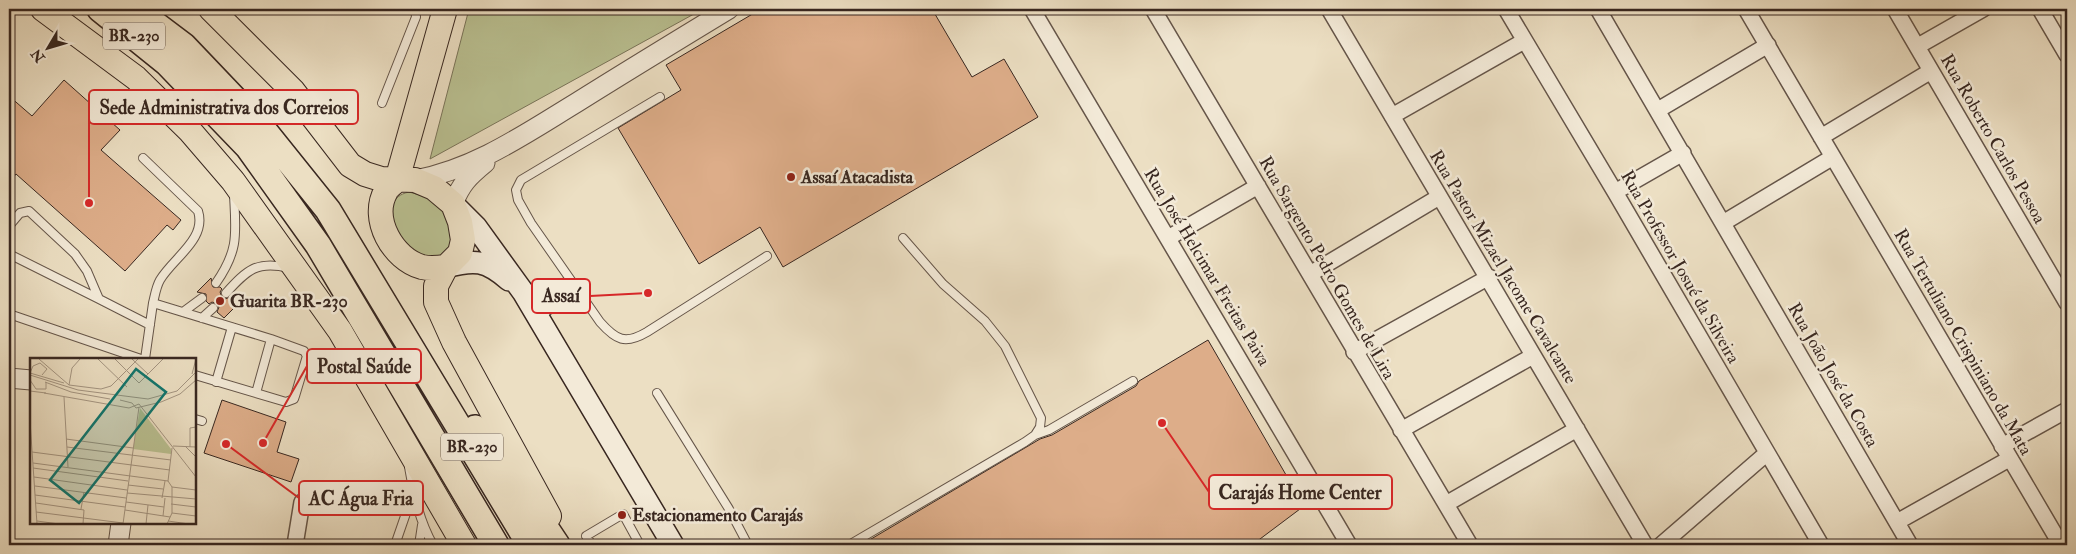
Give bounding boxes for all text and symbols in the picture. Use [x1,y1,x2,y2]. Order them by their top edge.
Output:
north arrow [22,22,72,72]
road number: BR-230 [103,22,165,50]
text: N [27,45,49,67]
street label: Rua Roberto Carlos Pessoa [1935,50,2051,228]
callout: Sede Administrativa dos Correios [89,90,358,124]
text: Sede Administrativa dos Correios [99,96,349,120]
street label: Rua Pastor Mizael Jacome Cavalcante [1424,146,1582,388]
street label: Rua Sargento Pedro Gomes de Lira [1254,152,1401,384]
street label: Rua José Helcimar Freitas Paiva [1139,164,1276,371]
place label: Assaí Atacadista [800,166,914,189]
street label: Rua Professor Josué da Silveira [1615,166,1745,368]
marker: Assaí Atacadista [785,171,797,183]
street label: Rua Tertuliano Crispiniano da Mata [1889,225,2038,460]
callout: Assaí [532,279,590,313]
text: Assaí [541,284,582,308]
place label: Guarita BR-230 [230,290,348,313]
marker: Guarita BR-230 [214,295,226,307]
street label: Rua João José da Costa [1782,299,1884,452]
callout: Postal Saúde [307,349,421,383]
text: Postal Saúde [317,355,411,379]
inset map [30,358,196,524]
road number: BR-230 [441,434,503,461]
callout: Carajás Home Center [1209,475,1392,509]
callout: AC Água Fria [299,481,423,515]
text: Carajás Home Center [1218,481,1382,505]
text: AC Água Fria [308,485,414,512]
place label: Estacionamento Carajás [632,504,803,527]
marker: Estacionamento Carajás [616,509,628,521]

